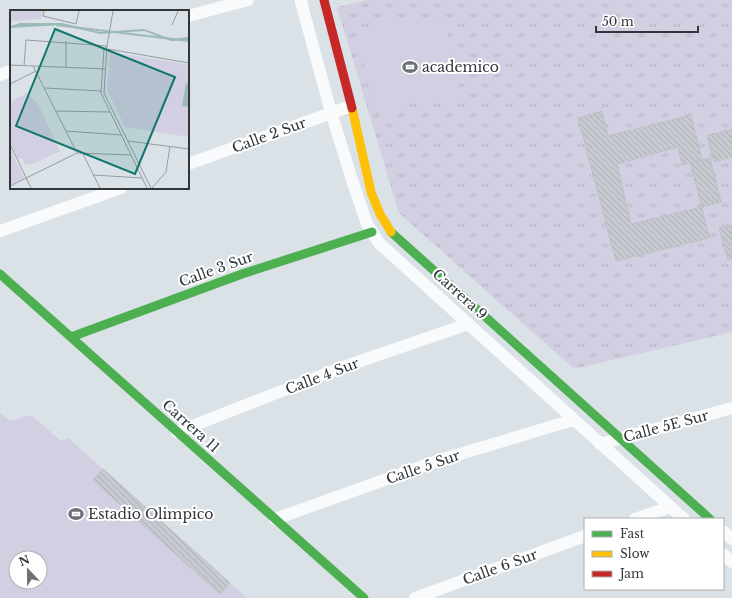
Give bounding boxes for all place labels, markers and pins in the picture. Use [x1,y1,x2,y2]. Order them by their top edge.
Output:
sports icon: academico [401,58,419,76]
place label: academico [422,58,499,76]
sports icon: Estadio Olimpico [67,505,85,523]
place label: Estadio Olimpico [88,505,213,523]

